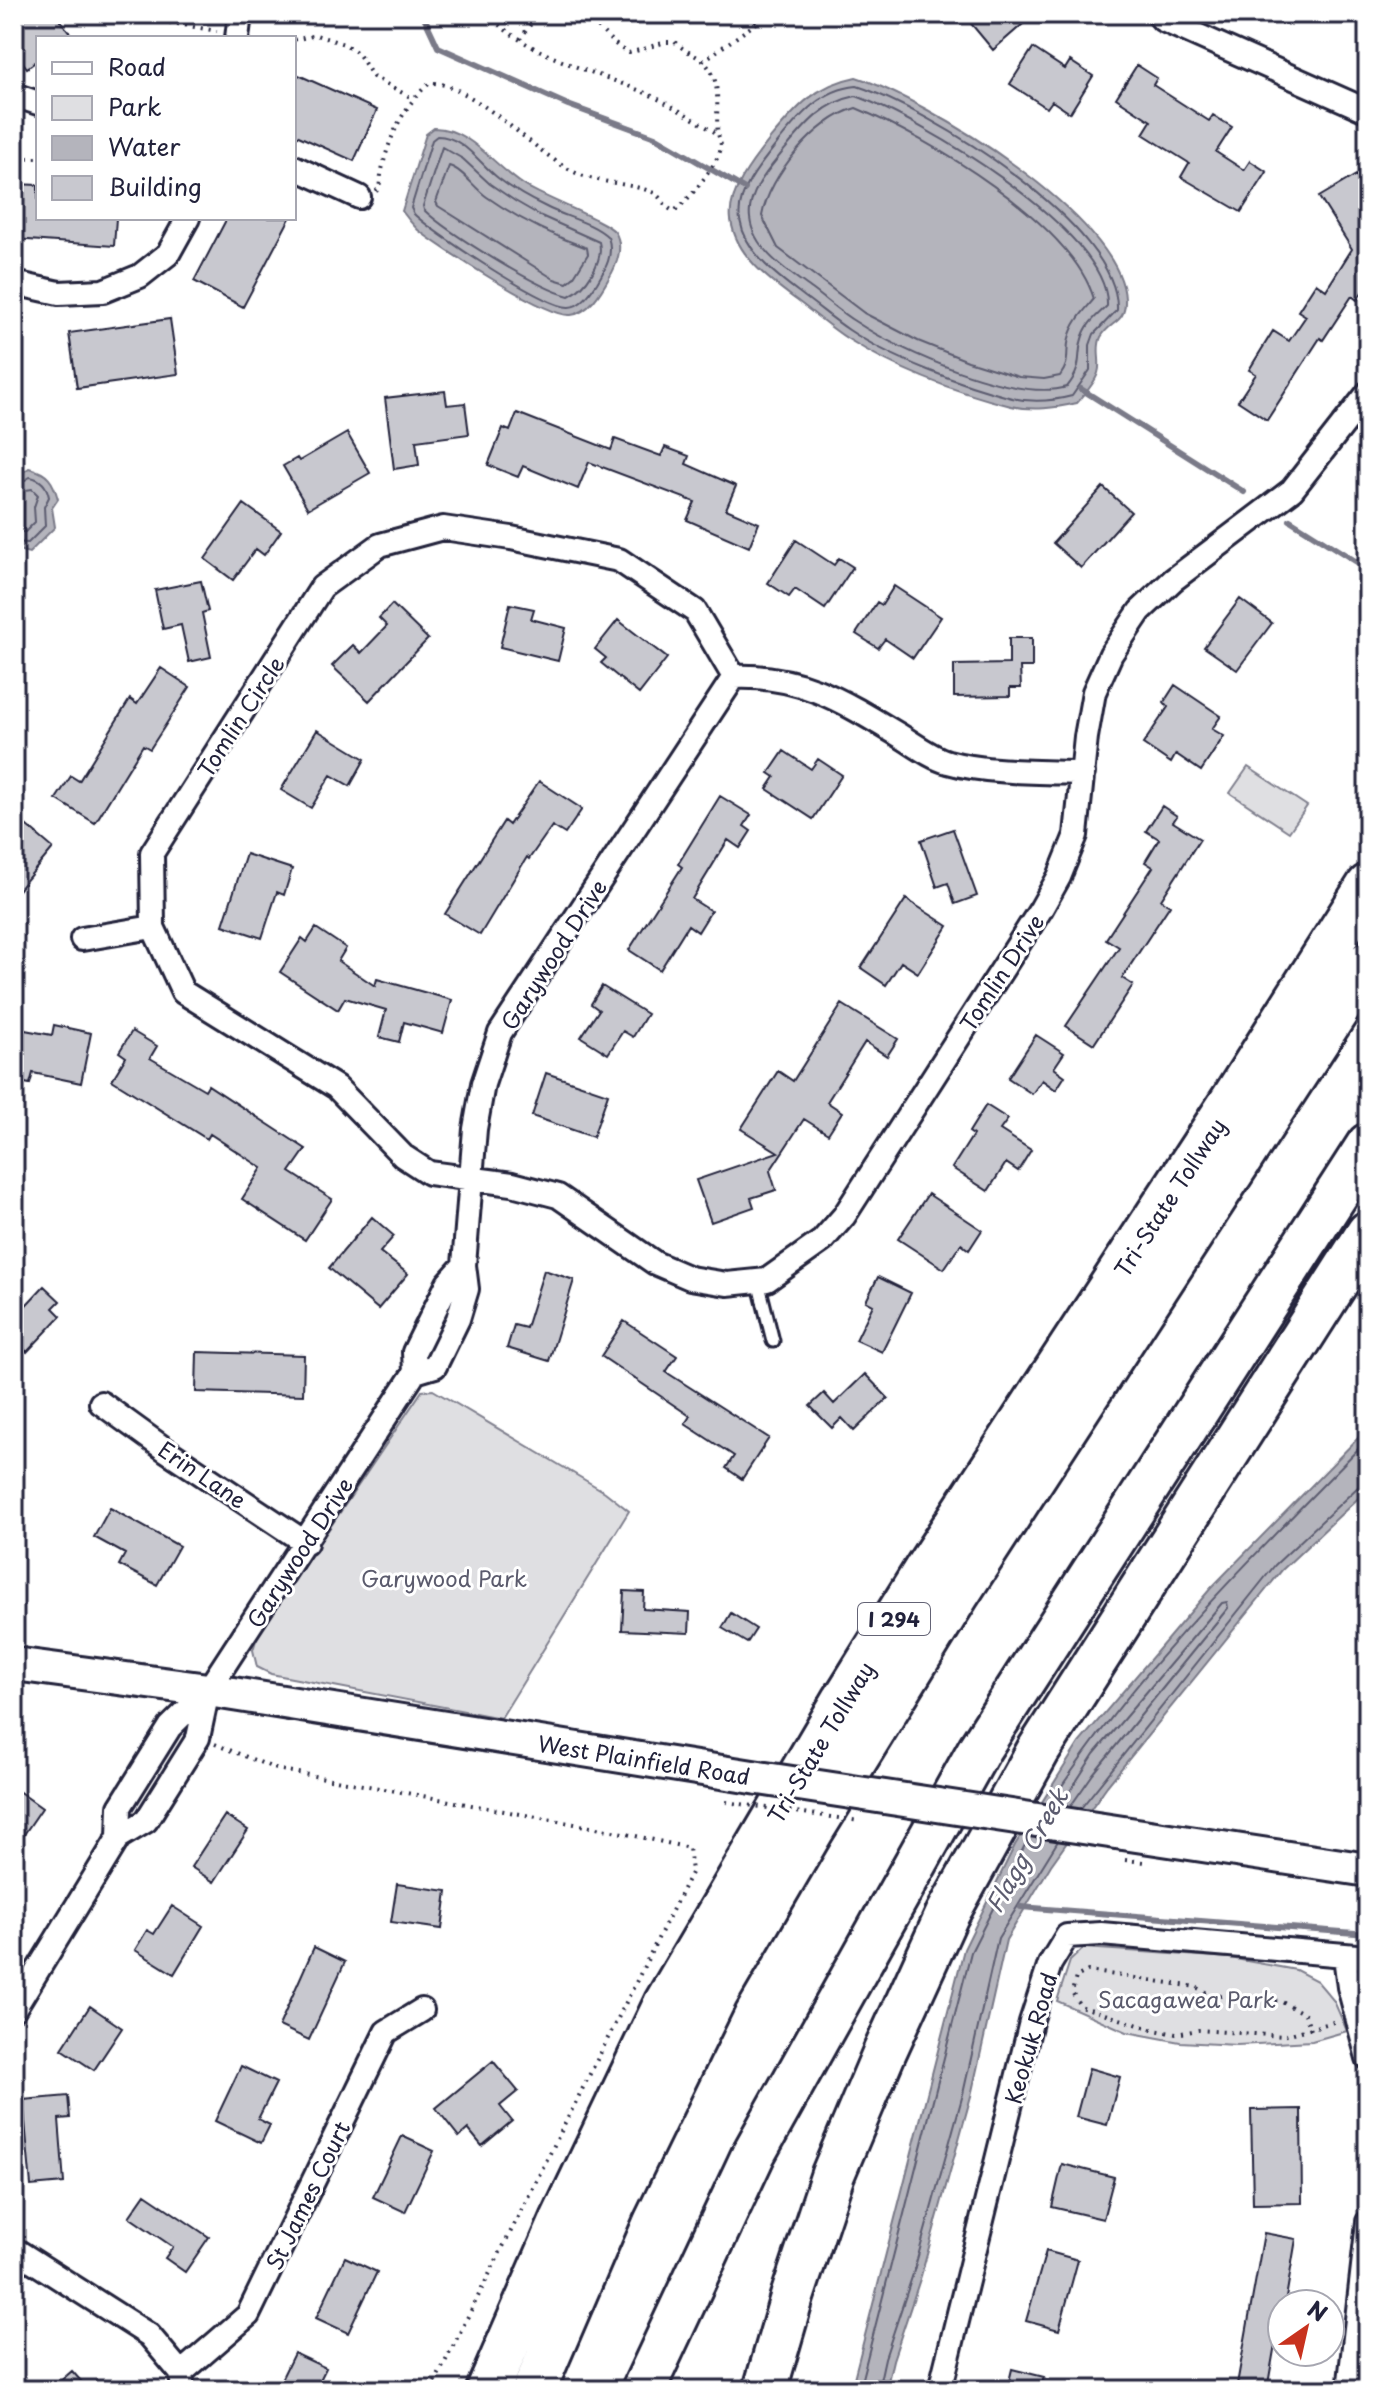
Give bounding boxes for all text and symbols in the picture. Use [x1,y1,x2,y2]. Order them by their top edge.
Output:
legend [36,36,296,220]
text: Road [108,48,166,84]
text: Park [108,88,162,124]
text: Water [108,128,181,164]
text: Building [108,168,202,204]
street label: Tomlin Circle [188,649,292,783]
street label: Garywood Drive [492,872,614,1036]
street label: Tomlin Drive [951,907,1051,1037]
street label: Tri-State Tollway [1105,1111,1233,1283]
street label: Erin Lane [152,1432,254,1516]
street label: Garywood Drive [238,1470,360,1634]
park label: Garywood Park [361,1561,527,1594]
road number: I 294 [858,1603,930,1635]
street label: Tri-State Tollway [759,1655,881,1829]
street label: West Plainfield Road [536,1726,752,1792]
water label: Flagg Creek [976,1780,1077,1919]
street label: Keokuk Road [996,1968,1064,2108]
park label: Sacagawea Park [1098,1982,1276,2015]
street label: St James Court [257,2115,357,2275]
north arrow [1266,2288,1346,2368]
text: N [1302,2292,1334,2329]

